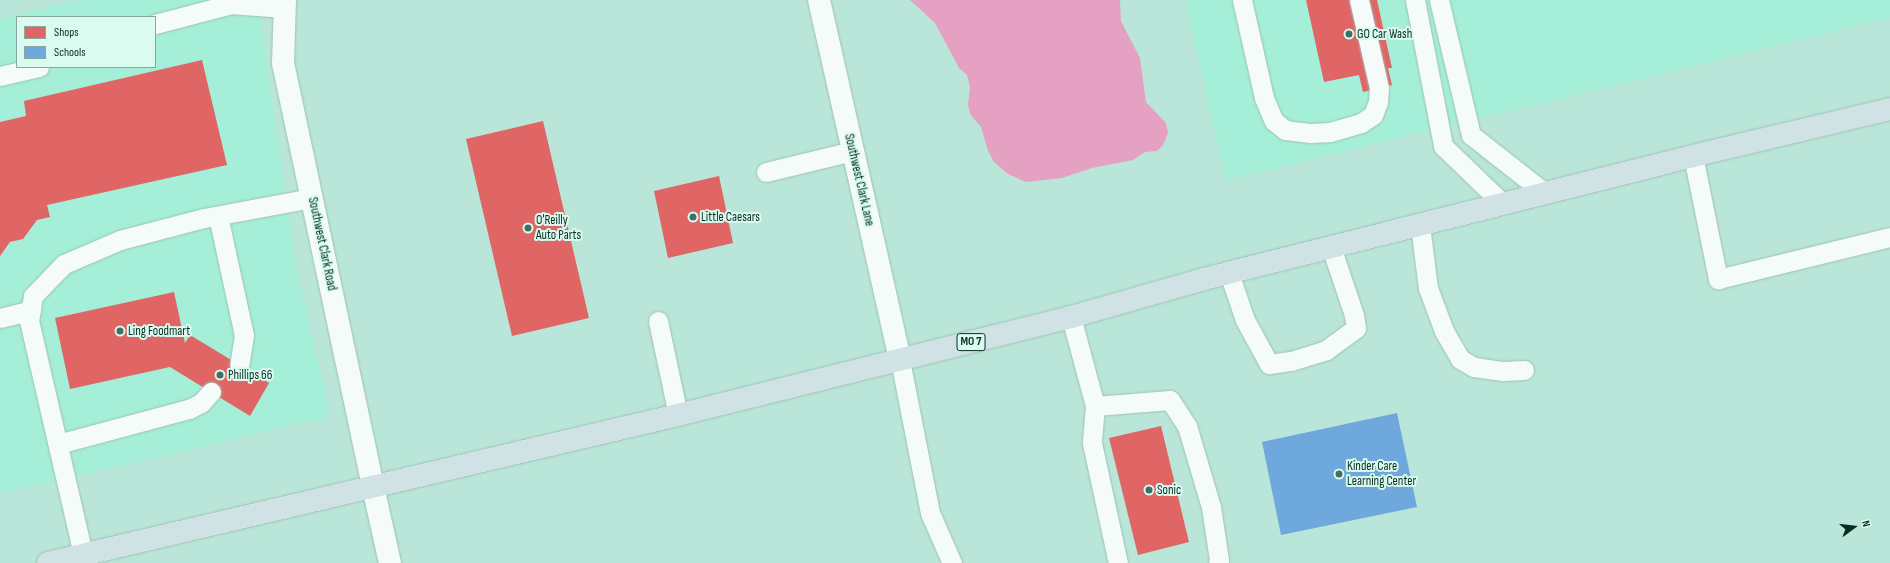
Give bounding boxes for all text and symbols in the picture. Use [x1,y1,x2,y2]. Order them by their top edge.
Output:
legend [16,16,156,68]
text: Shops [54,25,79,40]
place label: GO Car Wash [1357,26,1412,42]
marker: GO Car Wash [1344,29,1354,39]
text: Schools [54,45,86,60]
street label: Southwest Clark Lane [841,132,877,228]
street label: Southwest Clark Road [304,196,340,292]
place label: Little Caesars [701,209,760,225]
marker: Little Caesars [688,212,698,222]
place label: O'Reilly Auto Parts [536,213,581,244]
marker: O'Reilly Auto Parts [523,223,533,233]
place label: Ling Foodmart [128,323,190,339]
marker: Ling Foodmart [115,326,125,336]
road number: MO 7 [956,332,986,352]
place label: Phillips 66 [228,367,272,383]
marker: Phillips 66 [215,370,225,380]
place label: Kinder Care Learning Center [1347,459,1416,490]
marker: Kinder Care Learning Center [1334,469,1344,479]
place label: Sonic [1157,482,1181,498]
marker: Sonic [1144,485,1154,495]
north arrow [1834,507,1874,547]
text: N [1859,519,1873,528]

